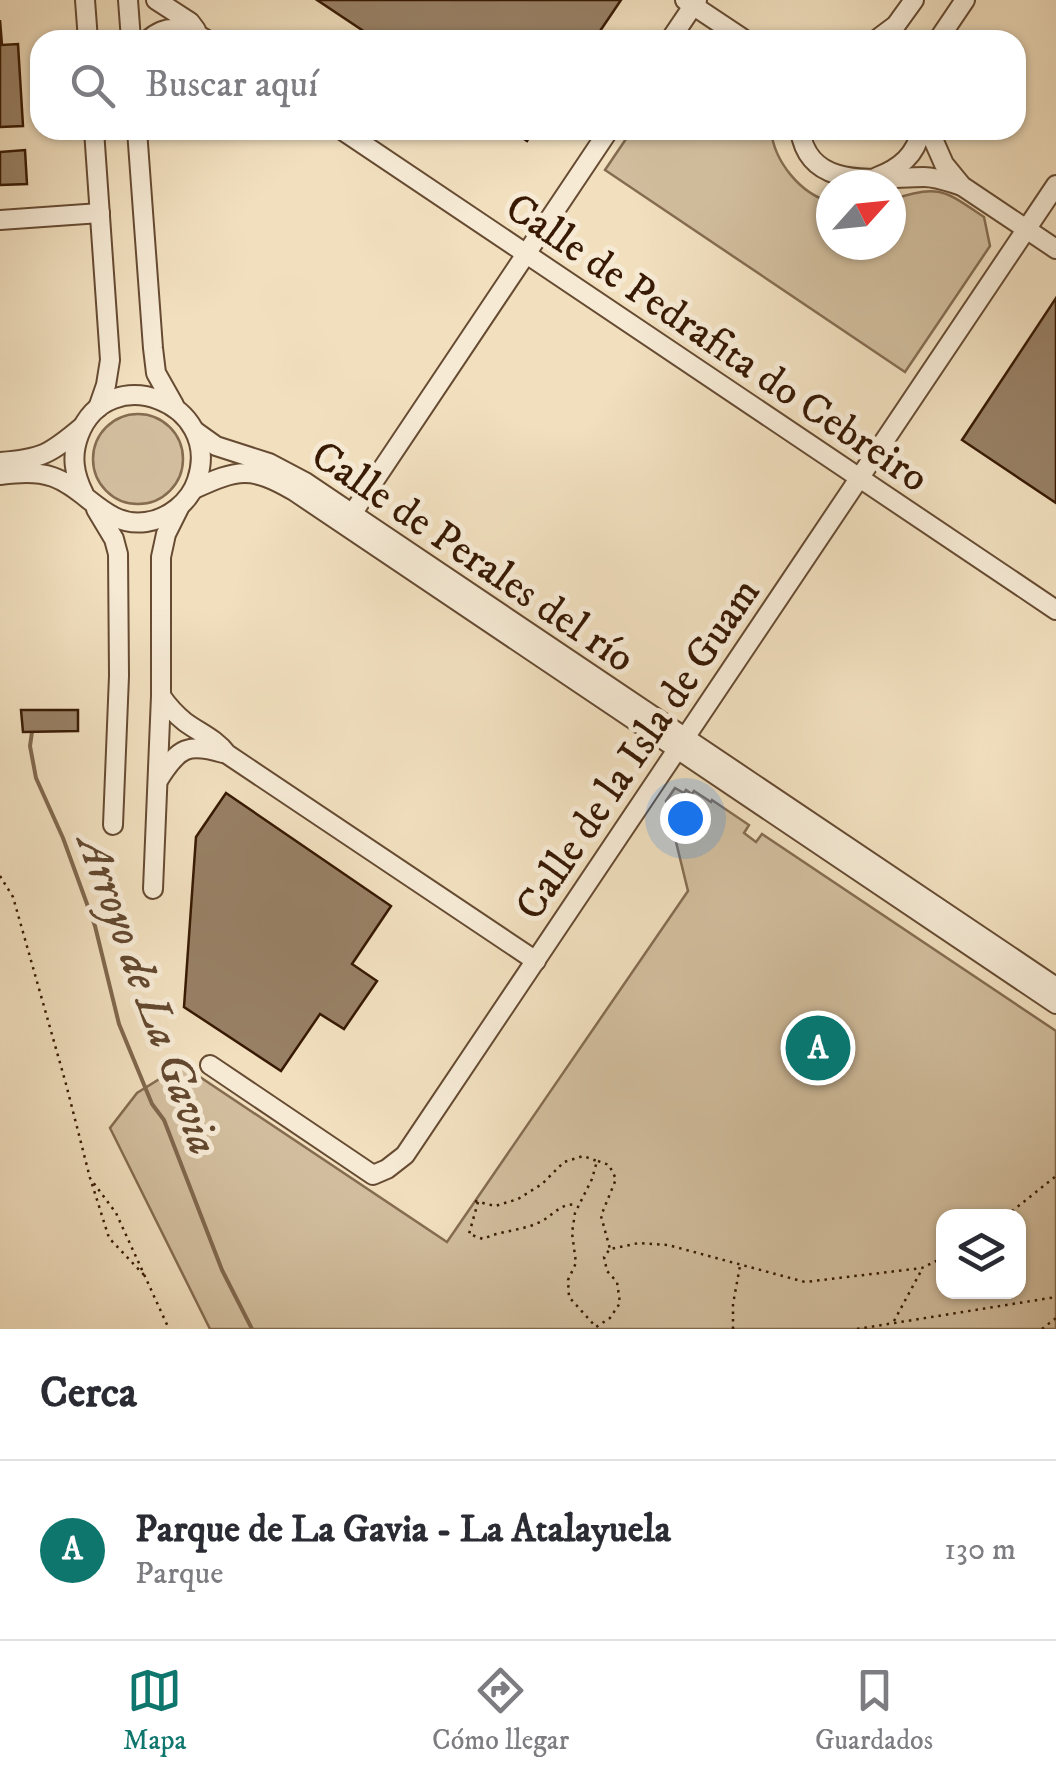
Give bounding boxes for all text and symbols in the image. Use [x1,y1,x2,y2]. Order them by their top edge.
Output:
search box [30,30,1026,140]
icon: search [65,58,120,113]
text: Buscar aquí [145,61,318,109]
north arrow [816,170,906,260]
street label: Calle de Pedrafita do Cebreiro [495,182,938,505]
street label: Calle de Perales del río [301,430,644,685]
street label: Calle de la Isla de Guam [505,569,772,931]
your location [660,793,711,844]
water label: Arroyo de La Gavia [62,823,231,1162]
pin: A [786,1010,850,1086]
map controls [936,1209,1026,1299]
button: layers [936,1209,1026,1299]
text: Cerca [40,1368,137,1420]
text: Parque de La Gavia - La Atalayuela [135,1506,671,1554]
text: A [62,1530,83,1570]
text: 130 m [944,1530,1016,1570]
text: Parque [135,1554,224,1594]
tab: Mapa [123,1663,186,1758]
tab: Cómo llegar [432,1663,569,1758]
tab: Guardados [815,1663,933,1758]

